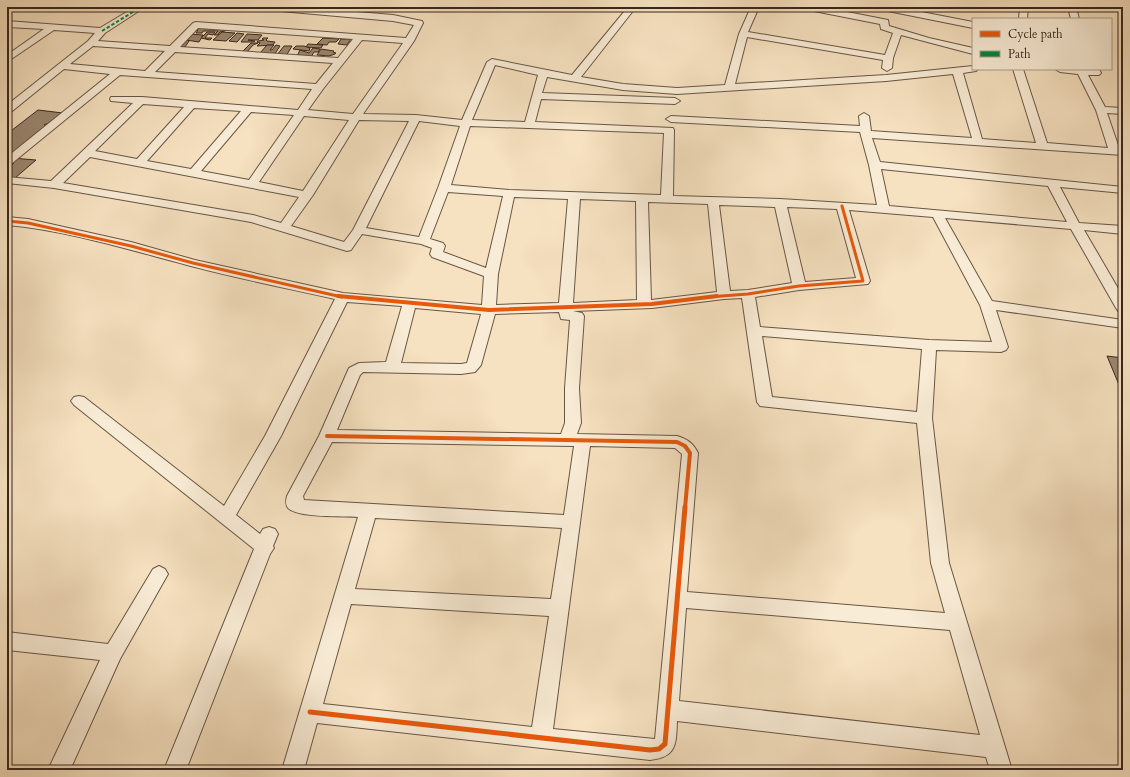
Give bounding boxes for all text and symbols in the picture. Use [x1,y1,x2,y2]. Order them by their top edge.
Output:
legend [972,18,1112,70]
text: Cycle path [1008,26,1063,42]
text: Path [1008,46,1031,62]

